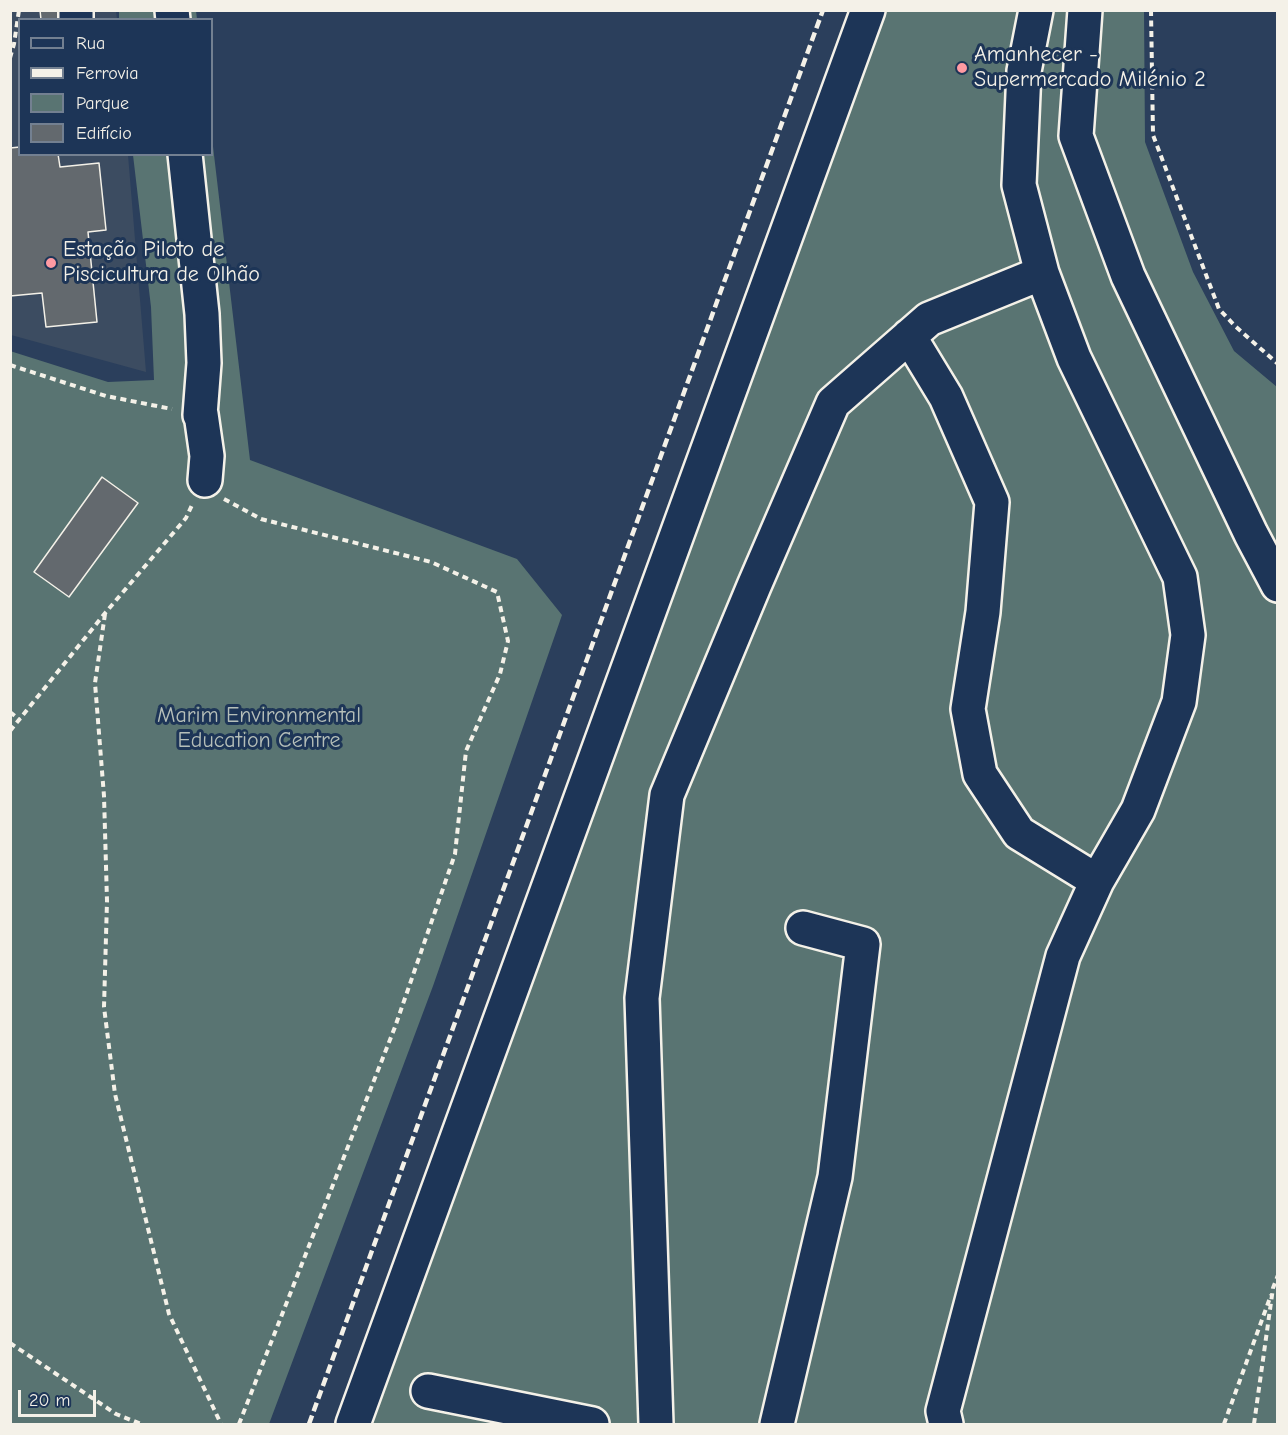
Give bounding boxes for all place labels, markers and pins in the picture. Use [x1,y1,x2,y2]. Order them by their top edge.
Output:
place label: Amanhecer - Supermercado Milénio 2 [974,42,1206,94]
marker: Amanhecer - Supermercado Milénio 2 [955,61,969,75]
place label: Estação Piloto de Piscicultura de Olhão [63,237,260,288]
marker: Estação Piloto de Piscicultura de Olhão [44,256,58,270]

